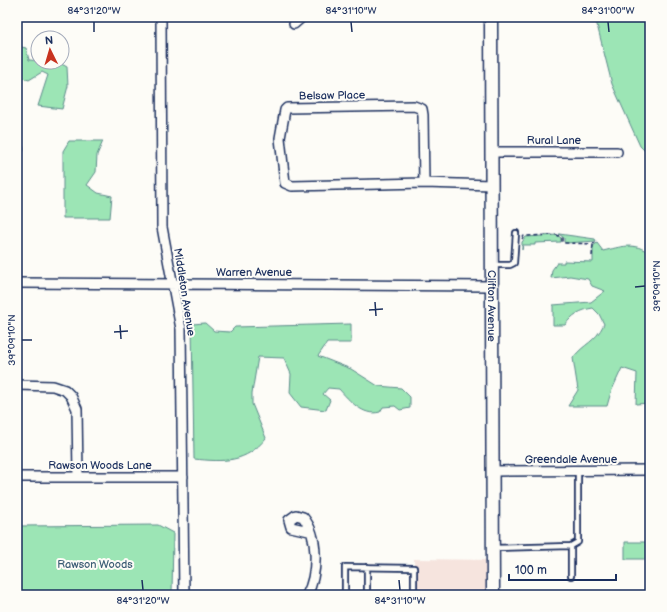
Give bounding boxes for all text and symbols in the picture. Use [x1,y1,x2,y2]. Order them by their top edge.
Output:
text: 84°31'20"W [67,5,121,17]
text: 84°31'10"W [326,5,377,17]
text: 84°31'00"W [582,5,635,17]
north arrow [30,30,70,70]
text: N [44,34,54,47]
street label: Belsaw Place [299,88,366,103]
street label: Rural Lane [527,134,582,147]
street label: Middleton Avenue [171,247,198,337]
text: 39°09'10"N [651,260,663,312]
street label: Warren Avenue [216,266,292,279]
street label: Clifton Avenue [485,270,498,342]
text: 39°09'10"N [6,314,18,366]
street label: Greendale Avenue [525,453,618,466]
street label: Rawson Woods Lane [48,459,152,472]
scale bar [509,556,616,582]
park label: Rawson Woods [57,558,133,571]
text: 100 m [515,563,547,578]
text: 84°31'20"W [116,595,170,607]
text: 84°31'10"W [375,595,426,607]

